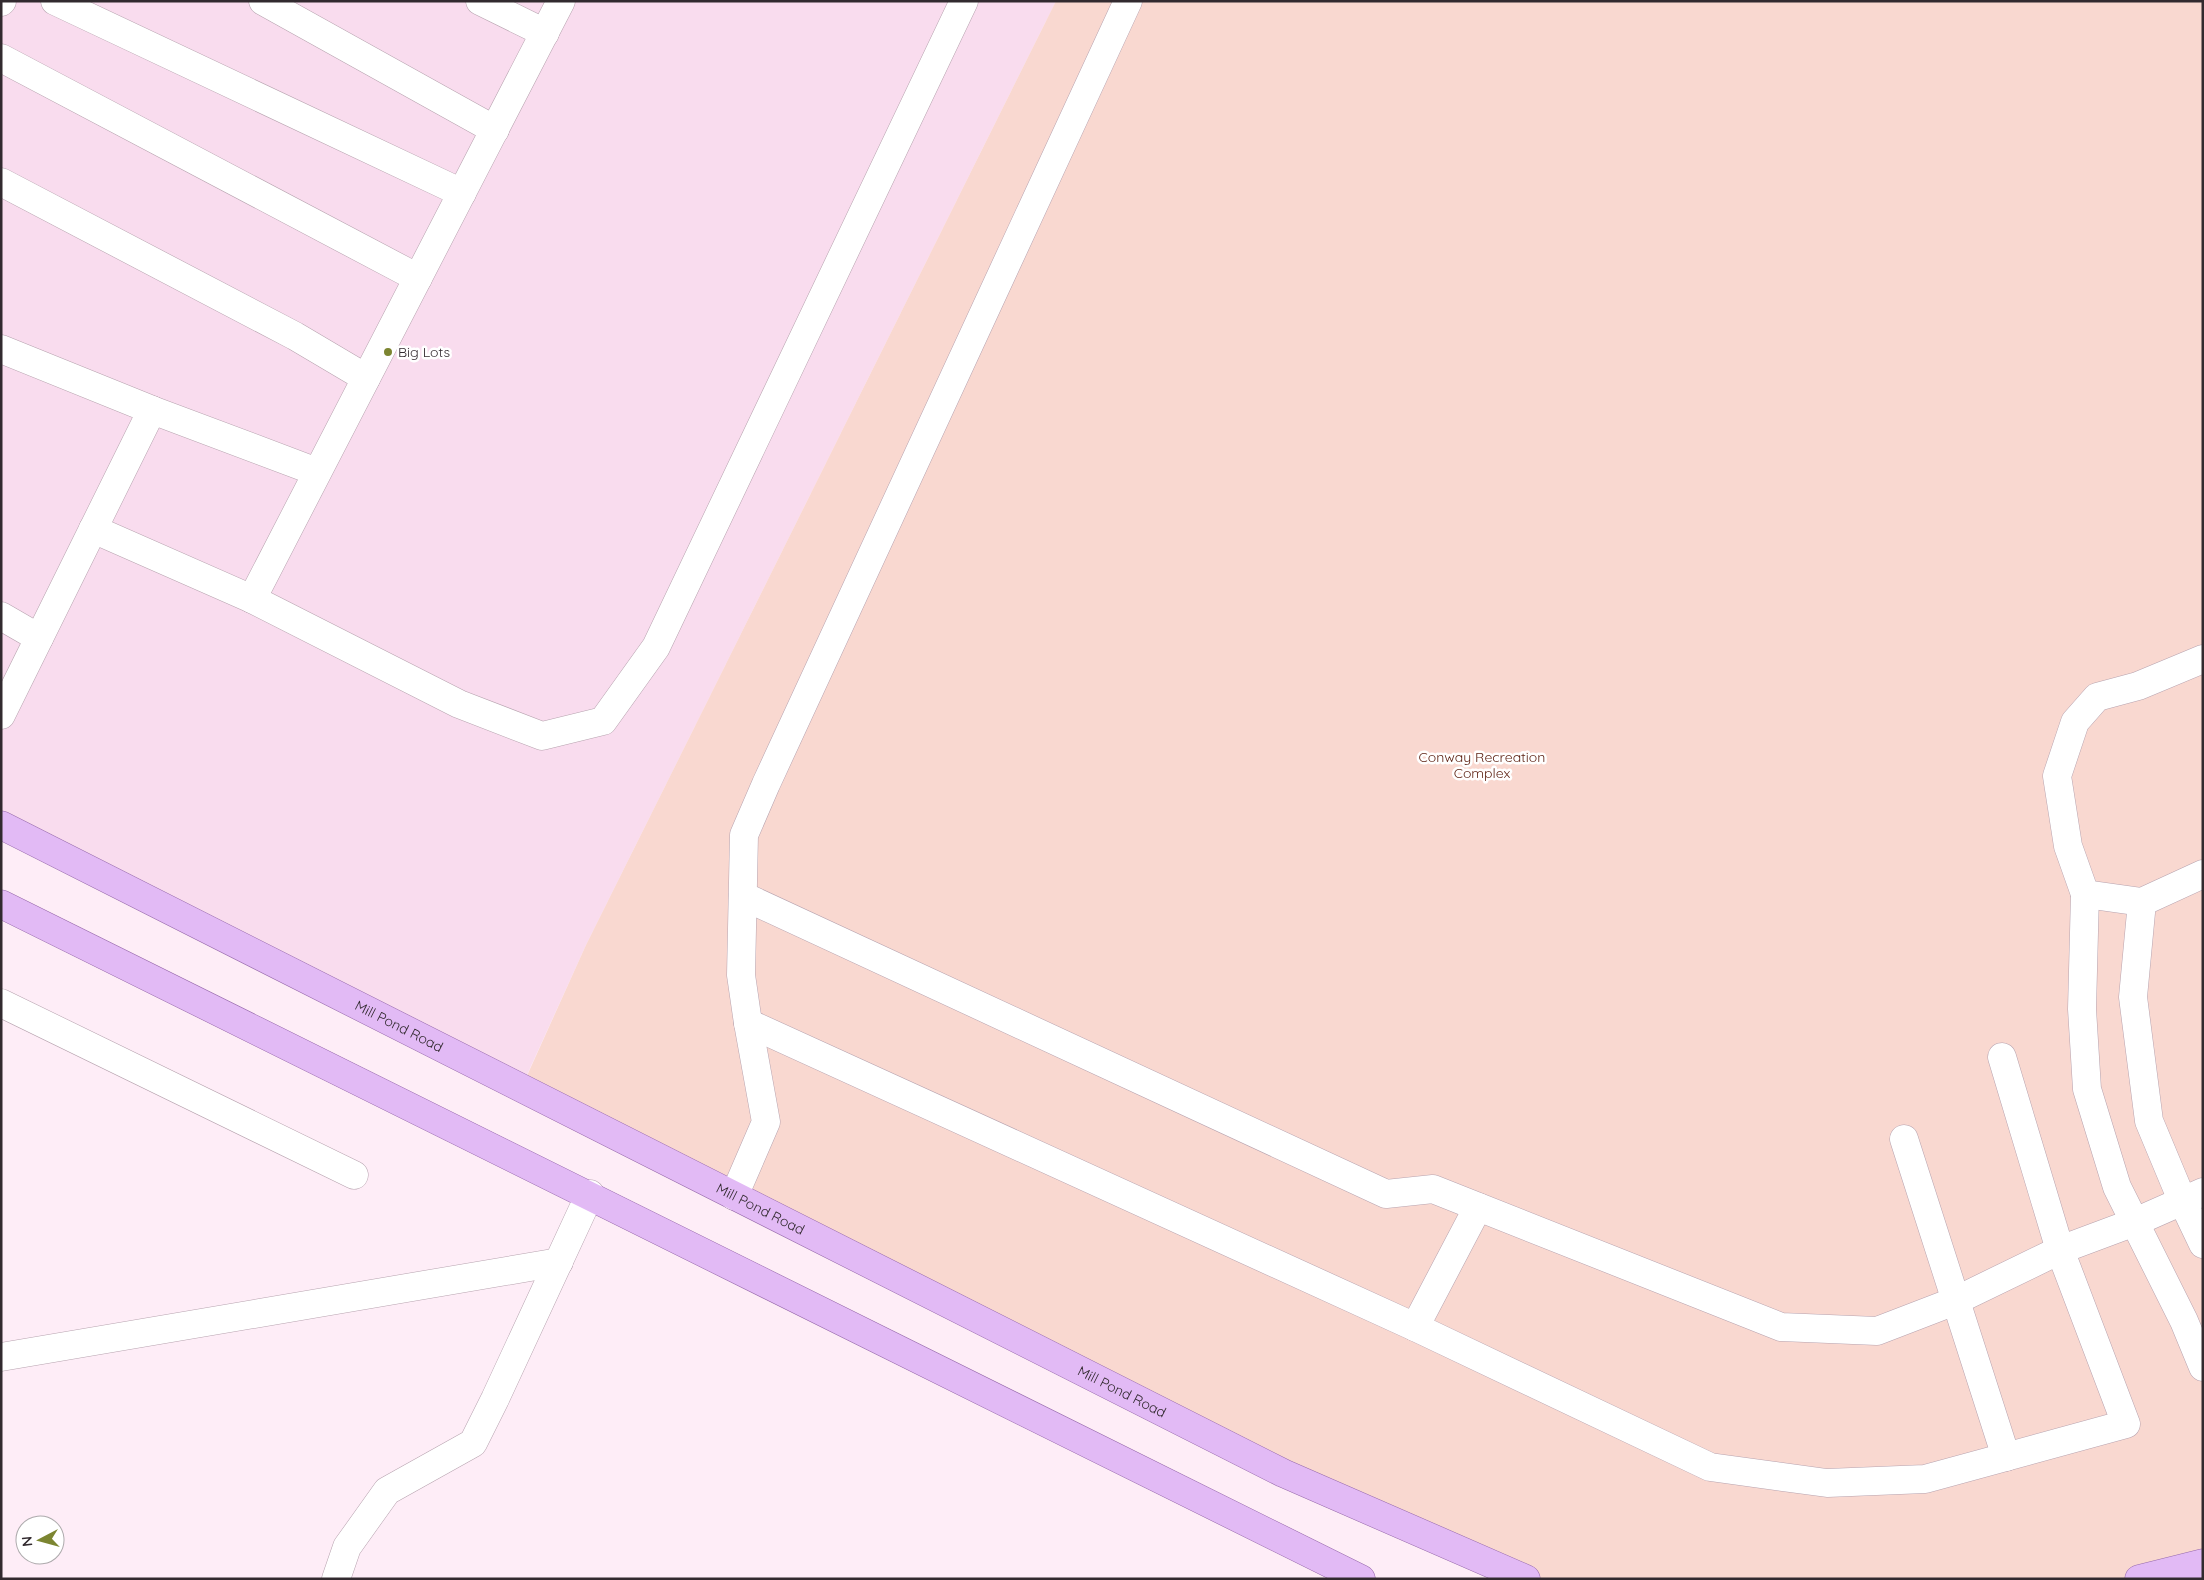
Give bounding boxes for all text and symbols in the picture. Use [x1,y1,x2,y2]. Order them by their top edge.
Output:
place label: Big Lots [398,343,450,361]
marker: Big Lots [382,346,394,358]
park label: Conway Recreation Complex [1419,748,1545,782]
street label: Mill Pond Road [352,996,446,1056]
street label: Mill Pond Road [713,1179,808,1239]
street label: Mill Pond Road [1075,1362,1169,1421]
north arrow [15,1515,65,1565]
text: N [18,1535,37,1547]

